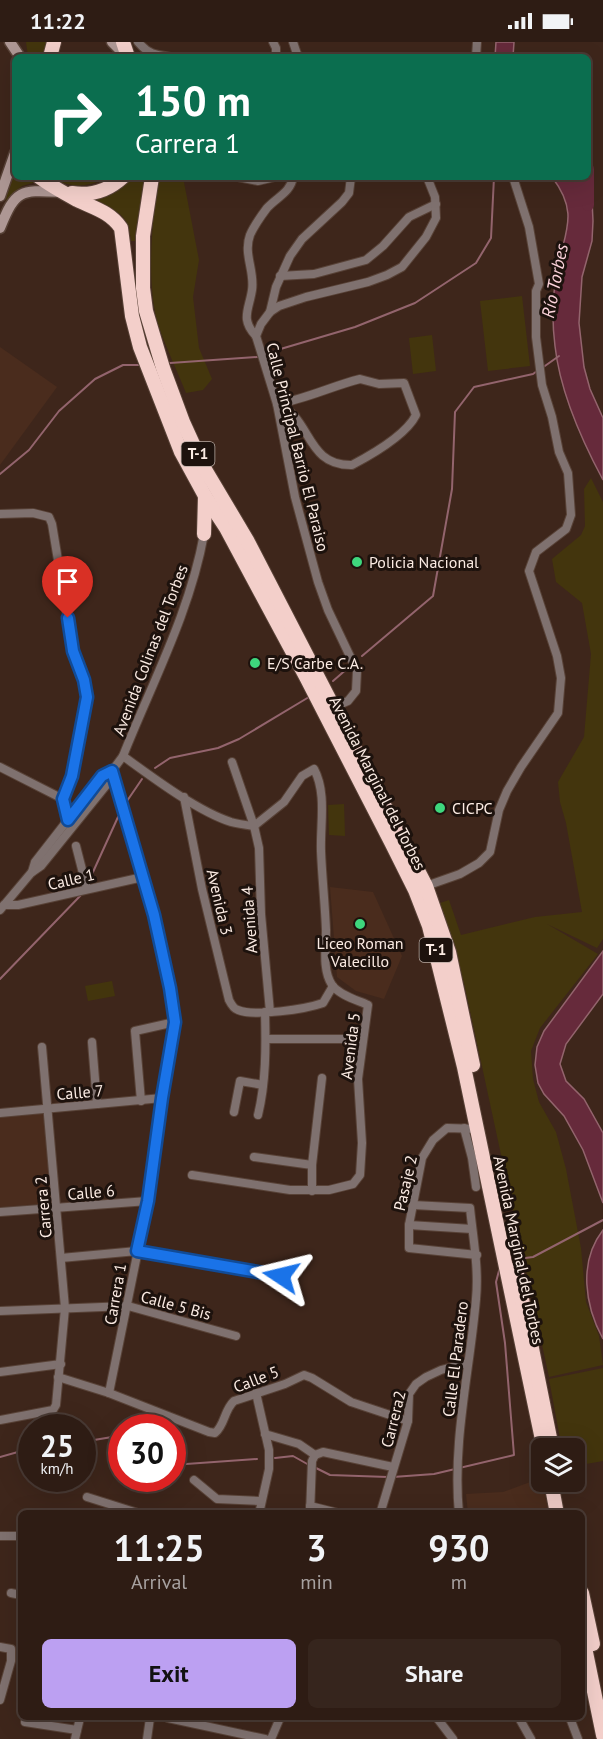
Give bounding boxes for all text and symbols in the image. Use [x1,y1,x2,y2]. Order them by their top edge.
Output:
text: 11:22 [30,7,86,35]
text: 150 m [135,73,251,128]
icon: right [36,78,114,156]
text: Carrera 1 [135,126,240,160]
water label: Río Torbes [536,241,573,320]
street label: Calle Principal Barrio El Paraiso [262,340,334,554]
road number: T-1 [182,442,214,466]
place label: Policia Nacional [369,552,479,572]
marker: Policia Nacional [350,555,364,569]
pin [42,556,93,618]
street label: Avenida Colinas del Torbes [108,561,192,738]
icon: arrive [51,565,84,598]
place label: E/S Carbe C.A. [267,653,363,673]
marker: E/S Carbe C.A. [248,656,262,670]
street label: Avenida Marginal del Torbes [325,693,431,873]
place label: CICPC [452,798,493,818]
marker: CICPC [433,801,447,815]
street label: Calle 1 [46,864,96,894]
street label: Avenida 3 [203,867,237,937]
street label: Avenida 4 [237,886,261,954]
marker: Liceo Roman Valecillo [353,917,367,931]
place label: Liceo Roman Valecillo [316,933,404,971]
road number: T-1 [420,938,452,962]
street label: Avenida 5 [336,1012,364,1080]
street label: Calle 7 [56,1080,104,1104]
street label: Pasaje 2 [389,1153,421,1213]
street label: Avenida Marginal del Torbes [489,1154,549,1346]
street label: Carrera 2 [30,1175,56,1239]
street label: Calle 6 [67,1180,115,1204]
position arrow [249,1244,313,1308]
street label: Carrera 1 [100,1262,130,1326]
street label: Calle 5 Bis [139,1286,214,1324]
street label: Calle El Paradero [438,1300,472,1418]
street label: Calle 5 [230,1361,282,1397]
street label: Carrera2 [376,1388,410,1450]
speed limit sign: 30 [108,1414,186,1492]
text: 25 [40,1426,74,1465]
map controls [531,1438,585,1492]
button: layers [531,1438,585,1492]
text: km/h [41,1459,73,1478]
text: 11:25 [113,1524,205,1571]
text: 3 [306,1524,327,1571]
text: 930 [428,1524,490,1571]
text: Arrival [131,1569,187,1595]
text: min [300,1569,333,1595]
text: m [451,1569,467,1595]
button: Exit [42,1639,296,1708]
button: Share [308,1639,561,1708]

